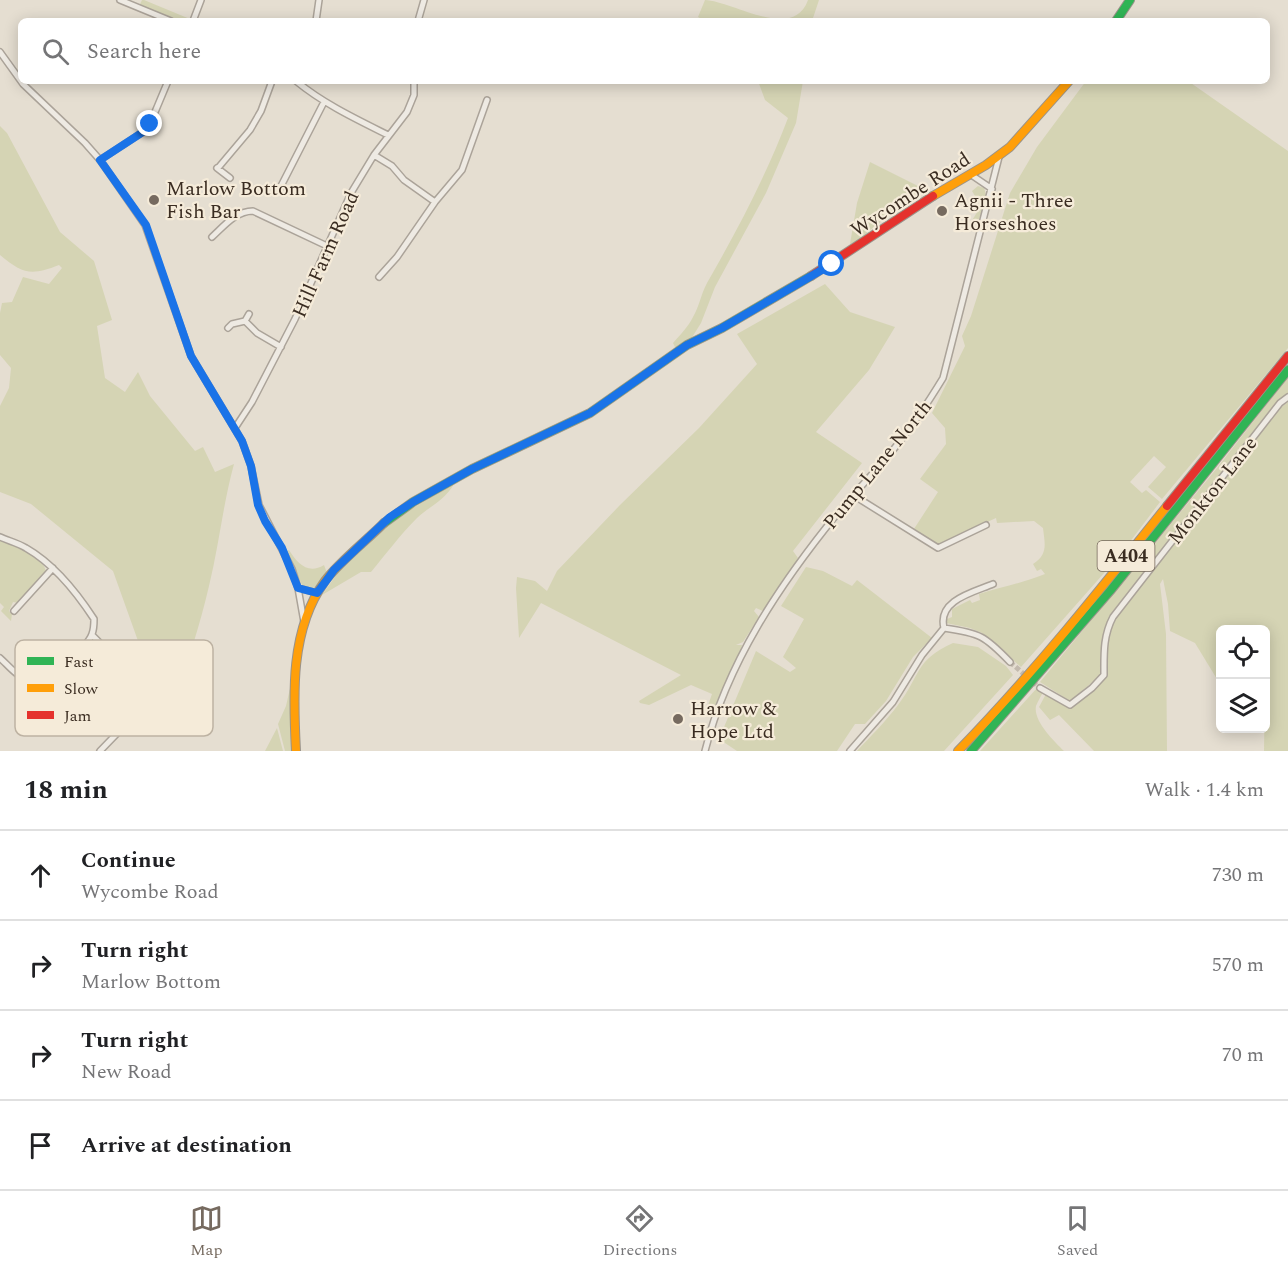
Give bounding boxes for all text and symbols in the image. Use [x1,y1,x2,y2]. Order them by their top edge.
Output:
search box [18,18,1270,84]
icon: search [39,35,72,68]
text: Search here [87,35,201,68]
route end [136,110,162,136]
street label: Wycombe Road [845,145,976,245]
place label: Marlow Bottom Fish Bar [166,174,306,227]
street label: Hill Farm Road [285,186,367,323]
place label: Agnii - Three Horseshoes [954,186,1073,239]
marker: Marlow Bottom Fish Bar [147,193,161,207]
marker: Agnii - Three Horseshoes [935,204,949,218]
route start [818,250,844,276]
street label: Pump Lane North [816,393,940,536]
street label: Monkton Lane [1161,430,1265,551]
road number: A404 [1098,541,1154,571]
map controls [1216,625,1270,733]
button: locate [1216,625,1270,679]
legend [15,640,213,736]
text: Fast [64,650,94,674]
text: Slow [64,677,99,701]
button: layers [1216,679,1270,733]
place label: Harrow & Hope Ltd [690,694,777,747]
text: Jam [64,704,92,728]
marker: Harrow & Hope Ltd [671,712,685,726]
text: 18 min [24,770,108,810]
text: Walk · 1.4 km [1145,775,1264,805]
text: Continue [81,844,176,877]
icon: ahead [24,859,57,892]
text: 730 m [1212,860,1264,890]
text: Wycombe Road [81,877,219,907]
text: Turn right [81,934,188,967]
icon: right [24,949,57,982]
text: 570 m [1212,950,1264,980]
text: Marlow Bottom [81,967,221,997]
text: Turn right [81,1024,188,1057]
icon: right [24,1039,57,1072]
text: 70 m [1222,1040,1264,1070]
text: New Road [81,1057,172,1087]
icon: arrive [24,1129,57,1162]
text: Arrive at destination [81,1129,292,1162]
tab: Map [190,1202,223,1262]
tab: Directions [603,1202,677,1262]
tab: Saved [1057,1202,1098,1262]

